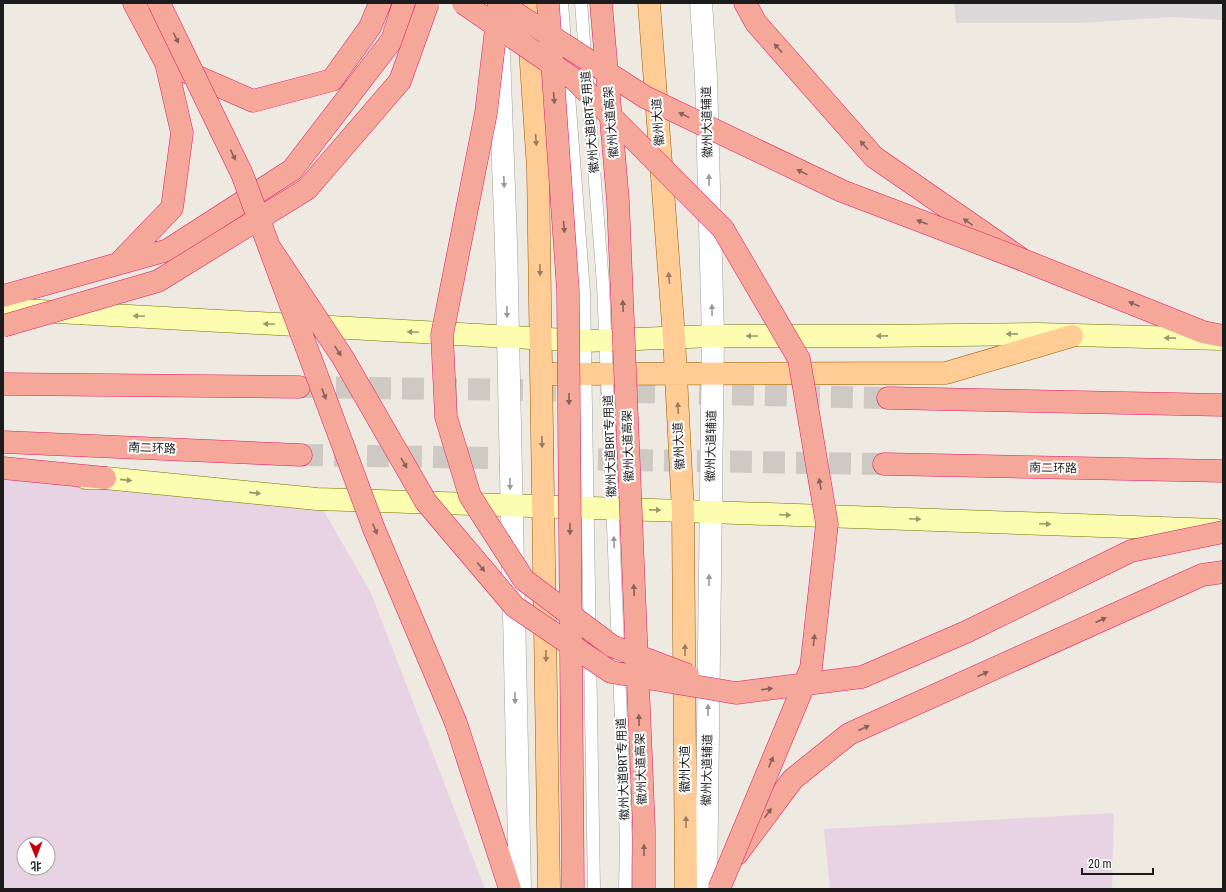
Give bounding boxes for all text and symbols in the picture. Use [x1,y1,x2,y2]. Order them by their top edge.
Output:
one-way arrow [173,32,179,44]
one-way arrow [773,42,782,53]
street label: 徽州大道BRT专用道 [579,70,601,174]
street label: 徽州大道高架 [601,86,621,158]
street label: 徽州大道辅道 [699,86,715,158]
one-way arrow [551,92,558,104]
street label: 徽州大道 [649,98,667,146]
one-way arrow [679,112,690,119]
one-way arrow [533,134,540,146]
one-way arrow [859,140,868,150]
one-way arrow [230,149,236,161]
one-way arrow [796,169,807,175]
one-way arrow [706,173,712,186]
one-way arrow [500,176,507,188]
one-way arrow [915,218,927,224]
one-way arrow [963,218,973,226]
one-way arrow [560,221,567,233]
one-way arrow [537,264,543,277]
one-way arrow [666,272,673,284]
one-way arrow [619,300,626,312]
one-way arrow [1127,301,1139,307]
one-way arrow [709,303,715,316]
one-way arrow [504,306,510,319]
one-way arrow [133,313,145,320]
one-way arrow [263,320,275,327]
one-way arrow [407,328,419,335]
one-way arrow [1006,331,1018,338]
one-way arrow [745,333,758,339]
one-way arrow [875,333,888,339]
one-way arrow [1163,335,1176,341]
one-way arrow [334,346,342,356]
one-way arrow [322,388,328,400]
one-way arrow [566,393,572,406]
street label: 徽州大道BRT专用道 [601,394,619,498]
one-way arrow [674,402,681,414]
street label: 徽州大道高架 [620,410,636,482]
street label: 徽州大道辅道 [703,410,719,482]
street label: 徽州大道 [671,422,687,470]
one-way arrow [539,436,546,448]
street label: 南二环路 [128,440,176,456]
one-way arrow [400,457,407,469]
street label: 南二环路 [1029,461,1077,475]
one-way arrow [120,477,132,484]
one-way arrow [507,478,513,491]
one-way arrow [817,478,823,490]
one-way arrow [249,490,261,496]
one-way arrow [649,507,662,513]
one-way arrow [779,512,792,518]
one-way arrow [909,516,921,523]
one-way arrow [1039,520,1051,527]
one-way arrow [372,523,378,535]
one-way arrow [567,523,573,536]
one-way arrow [611,535,617,548]
one-way arrow [477,562,486,572]
one-way arrow [706,574,713,586]
one-way arrow [631,583,637,596]
one-way arrow [1095,617,1107,623]
one-way arrow [811,634,817,647]
one-way arrow [682,643,688,656]
one-way arrow [543,650,549,663]
one-way arrow [977,671,988,677]
one-way arrow [761,686,773,692]
one-way arrow [512,692,518,705]
one-way arrow [705,703,711,716]
one-way arrow [636,714,643,726]
street label: 徽州大道BRT专用道 [614,717,632,821]
one-way arrow [859,724,871,730]
street label: 徽州大道高架 [633,733,649,805]
street label: 徽州大道辅道 [699,734,715,806]
street label: 徽州大道 [678,745,692,793]
one-way arrow [769,756,775,768]
one-way arrow [764,807,772,818]
one-way arrow [682,816,689,828]
north arrow [16,836,56,876]
one-way arrow [641,843,647,856]
scale bar [1082,850,1153,876]
text: 20 m [1088,857,1112,871]
text: 北 [31,859,42,872]

